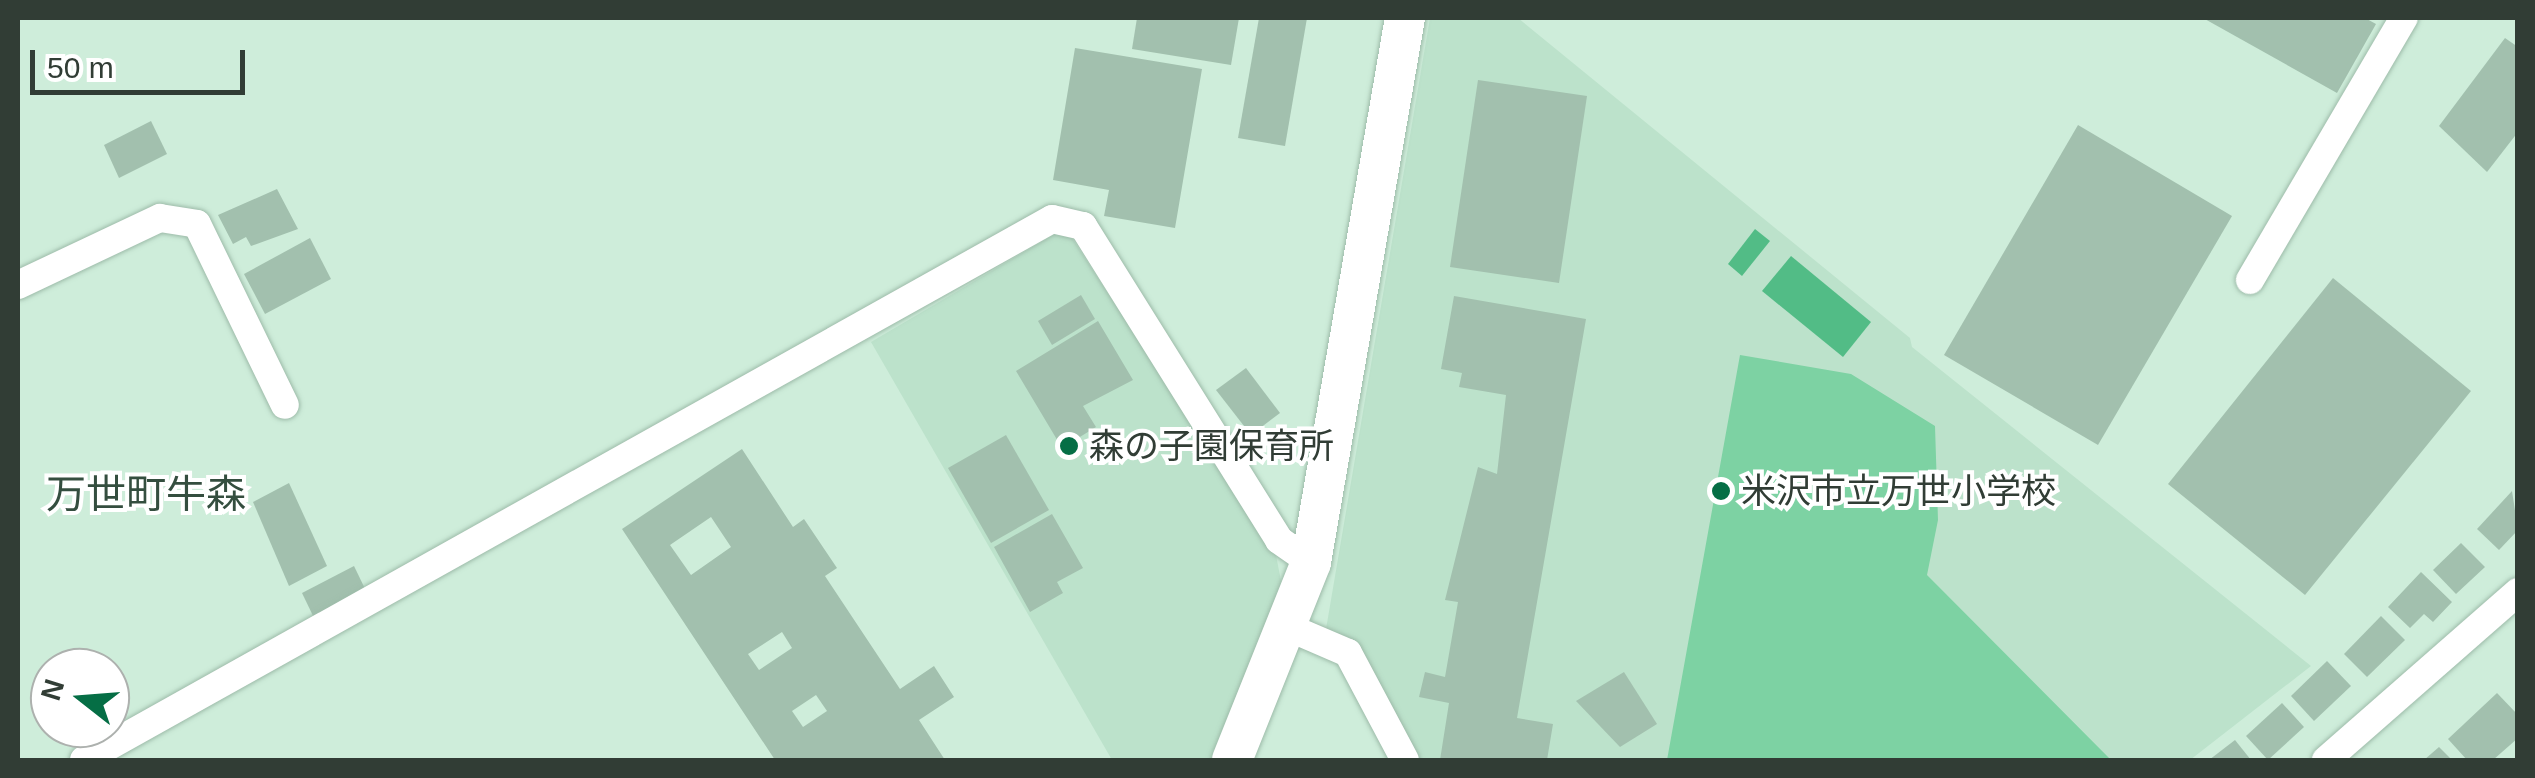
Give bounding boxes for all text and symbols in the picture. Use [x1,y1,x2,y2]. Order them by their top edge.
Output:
scale bar [35,30,250,92]
text: 50 m [47,51,114,84]
place label: 森の子園保育所 [1089,425,1334,467]
marker: 森の子園保育所 [1058,435,1080,457]
district label: 万世町牛森 [46,470,246,518]
place label: 米沢市立万世小学校 [1741,470,2056,512]
marker: 米沢市立万世小学校 [1710,480,1732,502]
north arrow [30,648,130,748]
text: N [35,675,71,704]

